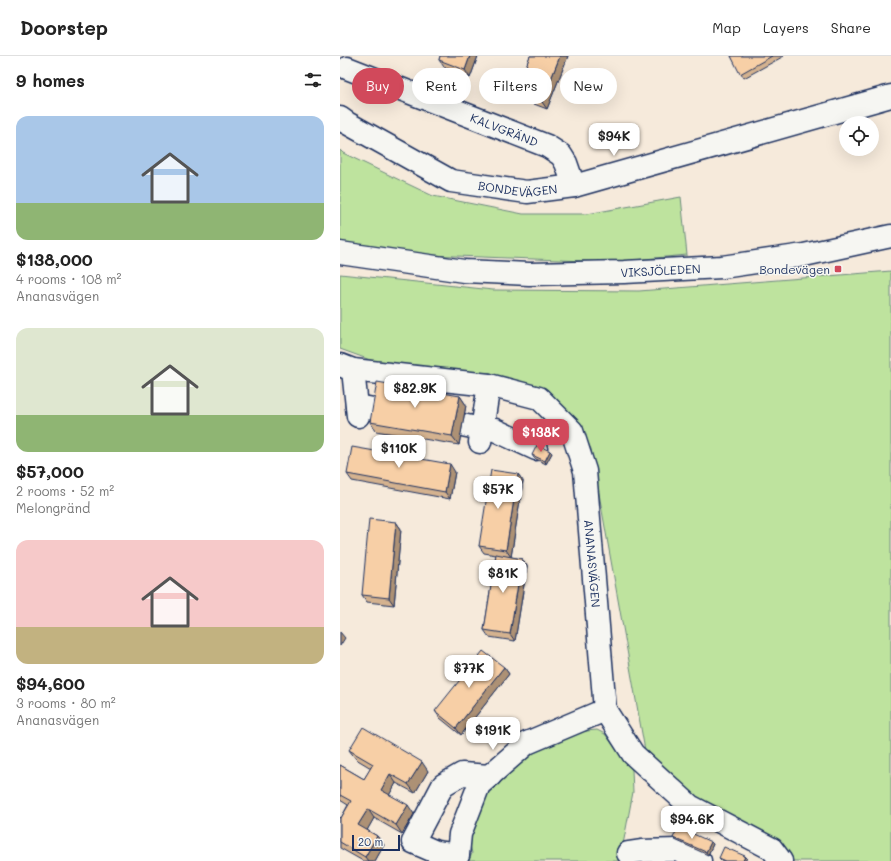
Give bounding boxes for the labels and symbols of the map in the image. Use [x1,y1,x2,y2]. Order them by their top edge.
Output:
street label: KALVGRÄND [468,109,541,150]
pin: $94K [590,123,638,157]
street label: BONDEVÄGEN [477,177,558,200]
street label: VIKSJÖLEDEN [620,260,701,280]
place label: Bondevägen [759,261,830,277]
marker: Bondevägen [833,264,843,274]
pin: $82.9K [382,375,448,409]
pin: $138K [513,419,569,453]
pin: $110K [371,435,427,469]
pin: $57K [474,476,522,510]
street label: ANANASVÄGEN [581,519,604,608]
pin: $81K [479,560,527,594]
pin: $77K [445,655,493,689]
pin: $191K [465,717,521,751]
pin: $94.6K [659,806,725,840]
scale bar [352,833,400,852]

